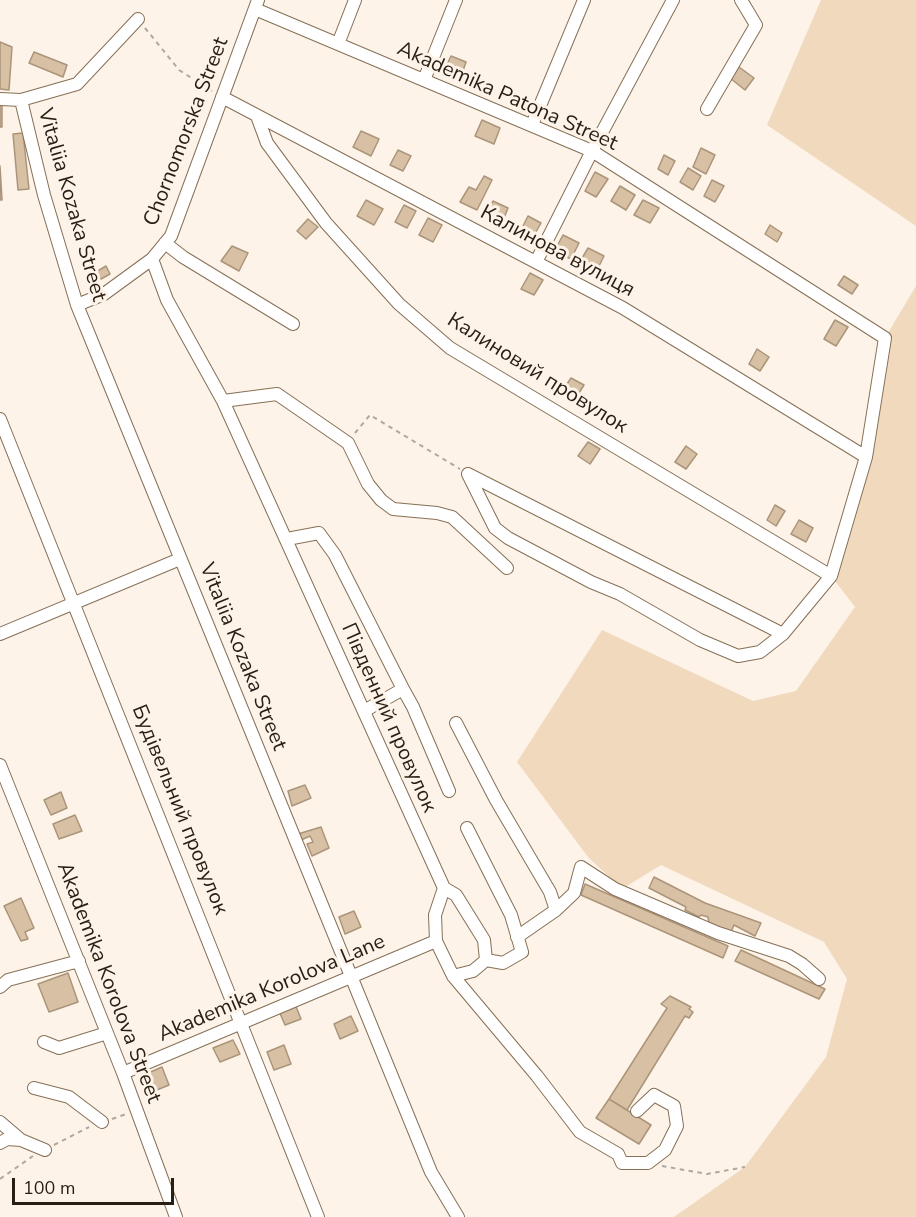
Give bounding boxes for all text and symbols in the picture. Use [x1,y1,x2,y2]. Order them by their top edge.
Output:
street label: Chornomorska Street [139,34,235,230]
street label: Akademika Patona Street [393,37,621,157]
street label: Vitaliia Kozaka Street [31,106,111,304]
street label: Калинова вулиця [475,201,639,303]
street label: Калиновий провулок [442,308,632,440]
street label: Vitaliia Kozaka Street [193,560,291,754]
street label: Південний провулок [335,619,441,817]
street label: Будівельний провулок [125,701,233,919]
street label: Akademika Korolova Street [50,859,166,1107]
street label: Akademika Korolova Lane [155,930,389,1048]
scale bar [15,1166,177,1204]
text: 100 m [23,1176,75,1200]

